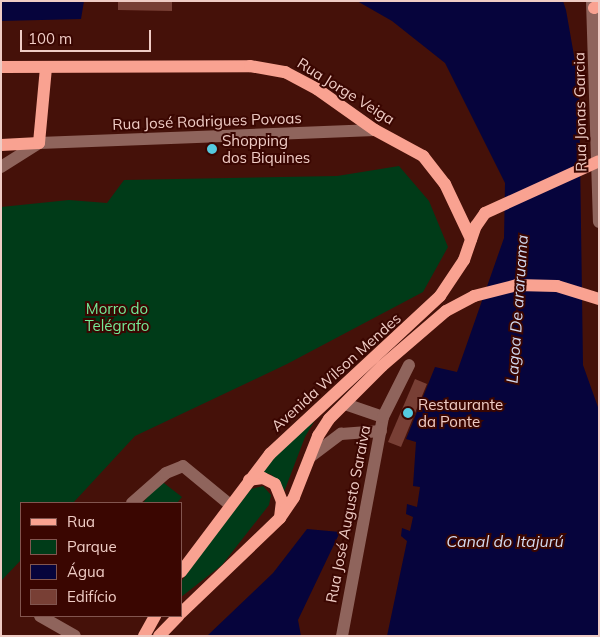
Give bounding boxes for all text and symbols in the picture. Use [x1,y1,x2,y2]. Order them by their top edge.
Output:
scale bar [22,20,154,52]
text: 100 m [28,29,72,48]
street label: Rua Jonas Garcia [570,52,590,172]
street label: Rua Jorge Veiga [294,54,398,128]
street label: Rua José Rodrigues Povoas [112,109,302,133]
place label: Shopping dos Biquines [222,131,310,166]
marker: Shopping dos Biquines [206,143,218,155]
water label: Lagoa De araruama [502,234,532,384]
park label: Morro do Telégrafo [85,299,149,334]
street label: Avenida Wilson Mendes [268,309,404,435]
place label: Restaurante da Ponte [418,395,503,430]
marker: Restaurante da Ponte [402,407,414,419]
street label: Rua José Augusto Saraiva [322,424,374,604]
legend [20,502,182,617]
text: Rua [67,512,95,531]
water label: Canal do Itajurú [446,531,564,551]
text: Parque [67,537,117,556]
text: Água [67,562,105,581]
text: Edifício [67,587,117,606]

